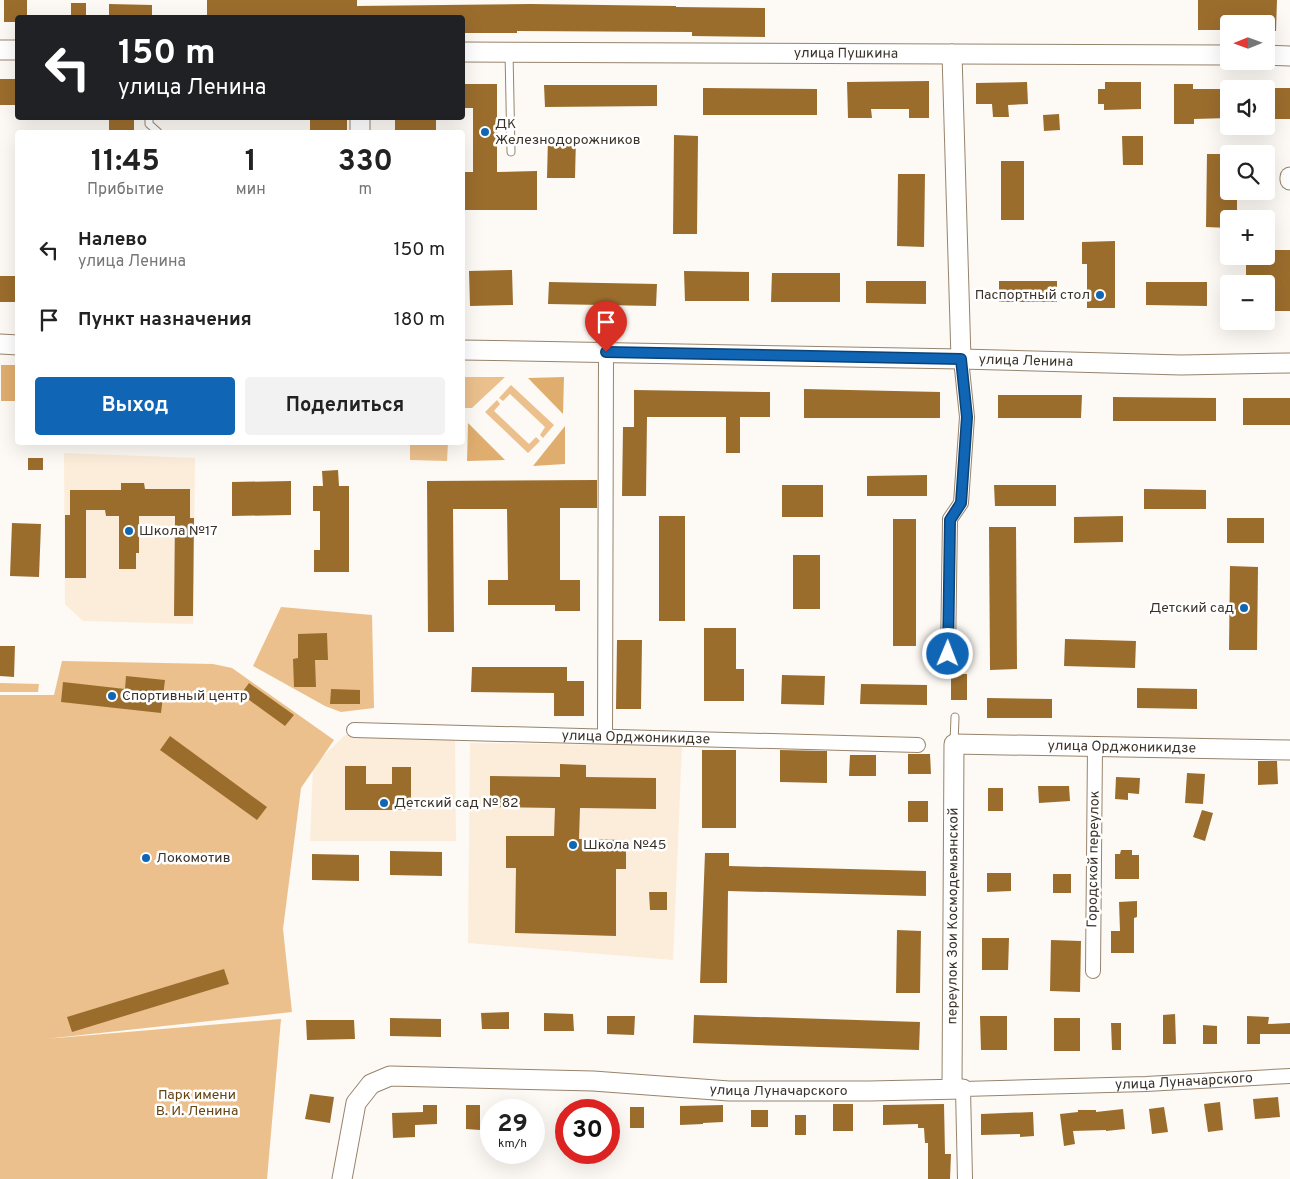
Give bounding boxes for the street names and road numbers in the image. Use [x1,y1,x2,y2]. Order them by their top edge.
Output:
street label: улица Пушкина [794,45,898,62]
street label: улица Ленина [978,351,1073,371]
street label: улица Орджоникидзе [561,727,710,748]
street label: улица Орджоникидзе [1048,737,1196,757]
street label: Городской переулок [1084,790,1104,928]
street label: переулок Зои Космодемьянской [944,808,962,1024]
street label: улица Луначарского [1115,1070,1253,1093]
street label: улица Луначарского [709,1081,848,1100]

